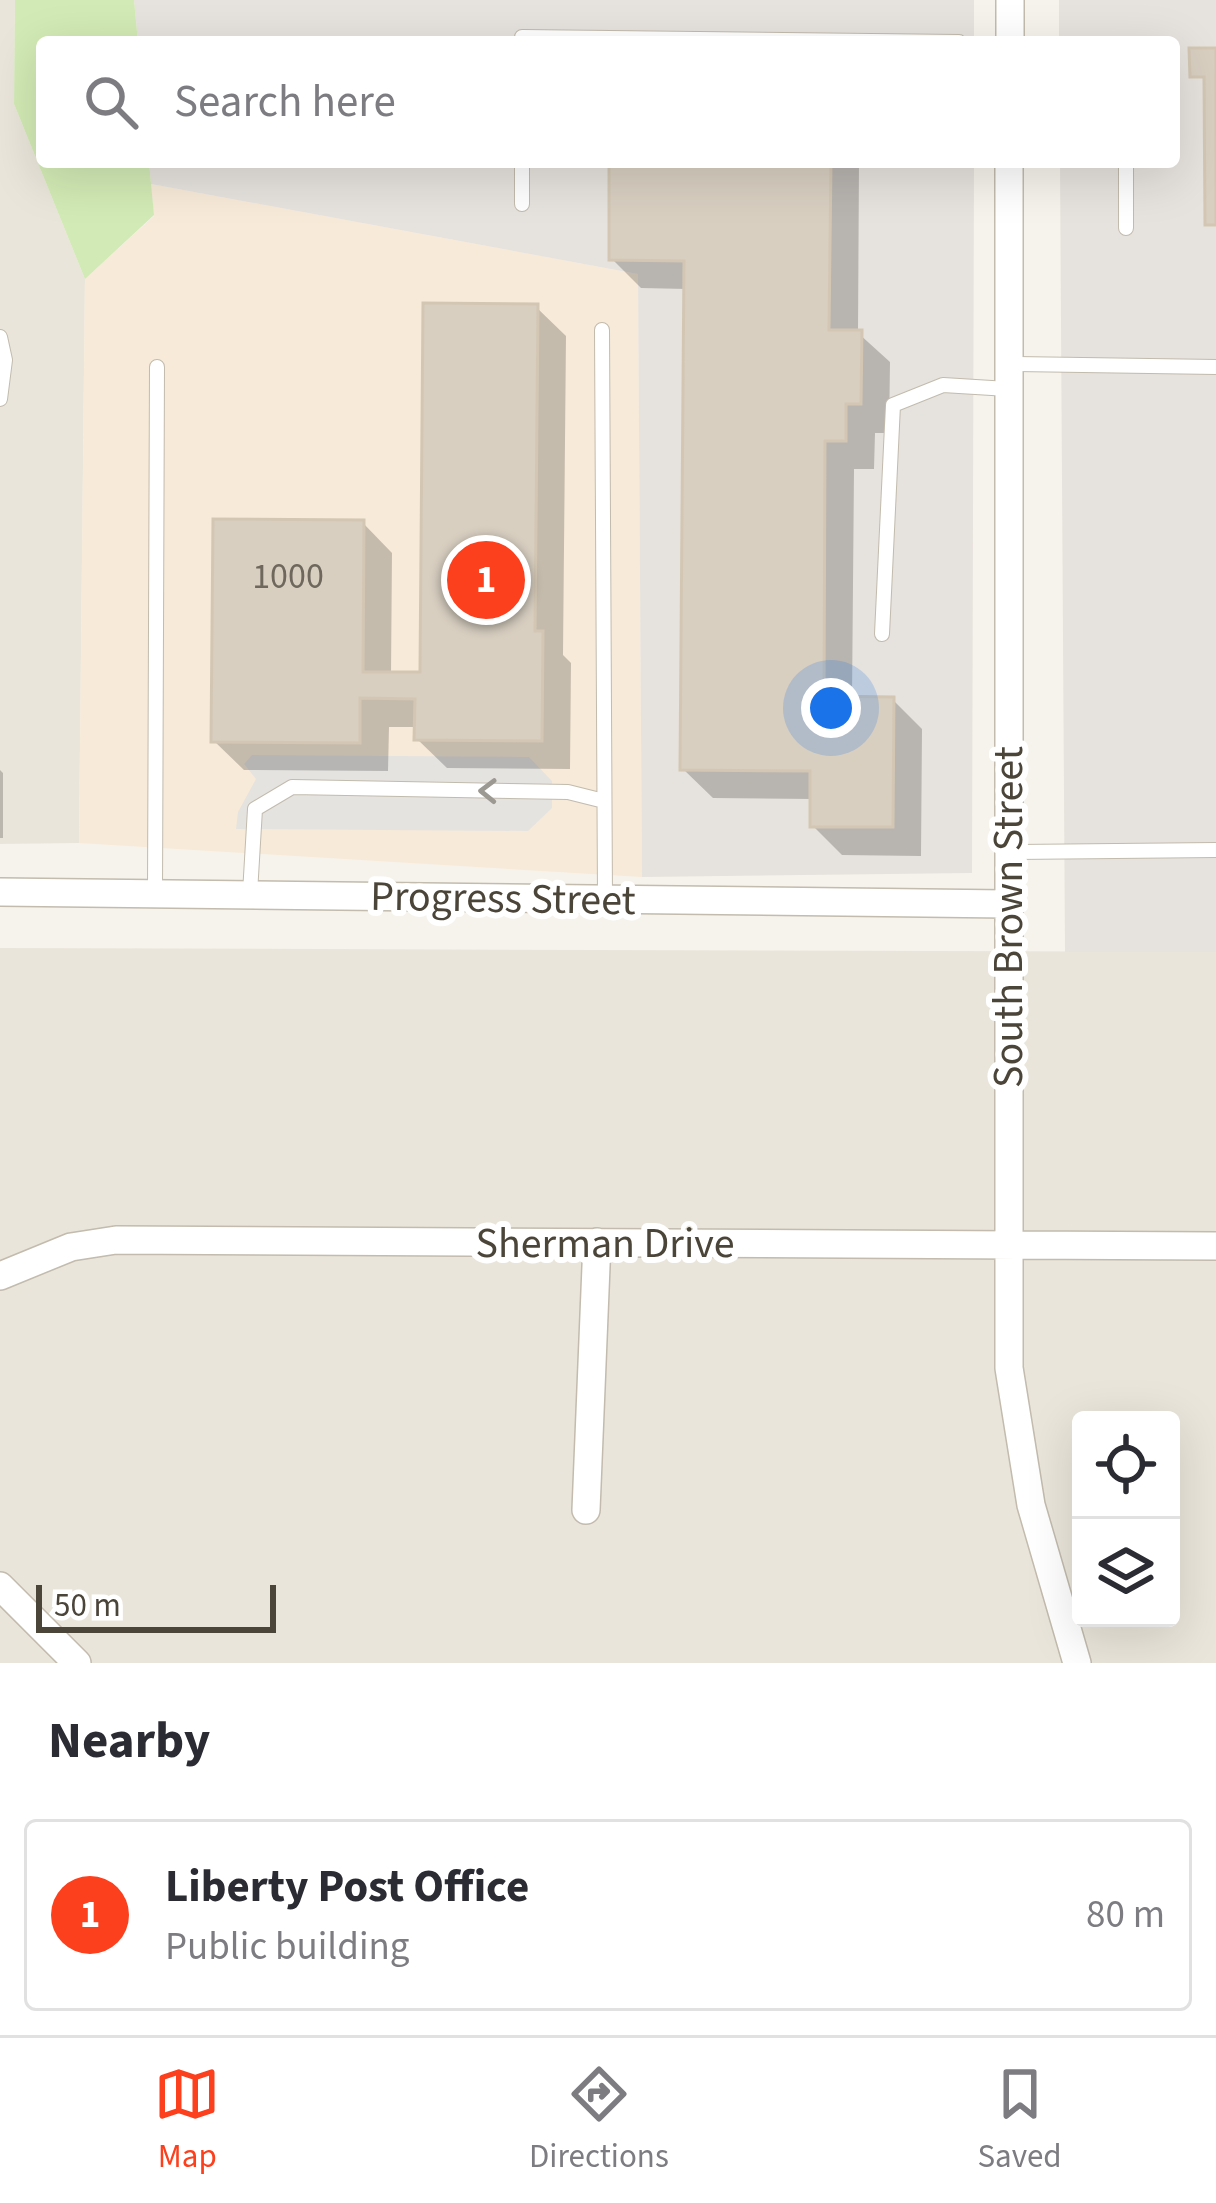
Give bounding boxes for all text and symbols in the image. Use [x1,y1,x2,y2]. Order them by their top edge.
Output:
search box [36,36,1180,168]
icon: search [78,69,144,135]
text: Search here [174,70,396,134]
pin: 1 [447,535,525,625]
house number: 1000 [252,551,324,602]
your location [801,678,861,738]
street label: South Brown Street [979,746,1039,1088]
one-way arrow [478,778,497,804]
street label: Progress Street [370,867,636,931]
street label: Sherman Drive [475,1214,735,1274]
map controls [1072,1411,1180,1627]
button: locate [1072,1411,1180,1519]
button: layers [1072,1519,1180,1627]
scale bar [36,1579,276,1632]
text: 50 m [54,1582,121,1629]
text: Nearby [48,1705,210,1777]
text: Liberty Post Office [165,1855,529,1919]
text: 1 [80,1887,100,1943]
text: 80 m [1086,1887,1165,1943]
text: Public building [165,1919,410,1975]
tab: Map [154,2061,220,2180]
tab: Directions [529,2061,669,2180]
tab: Saved [977,2061,1062,2180]

